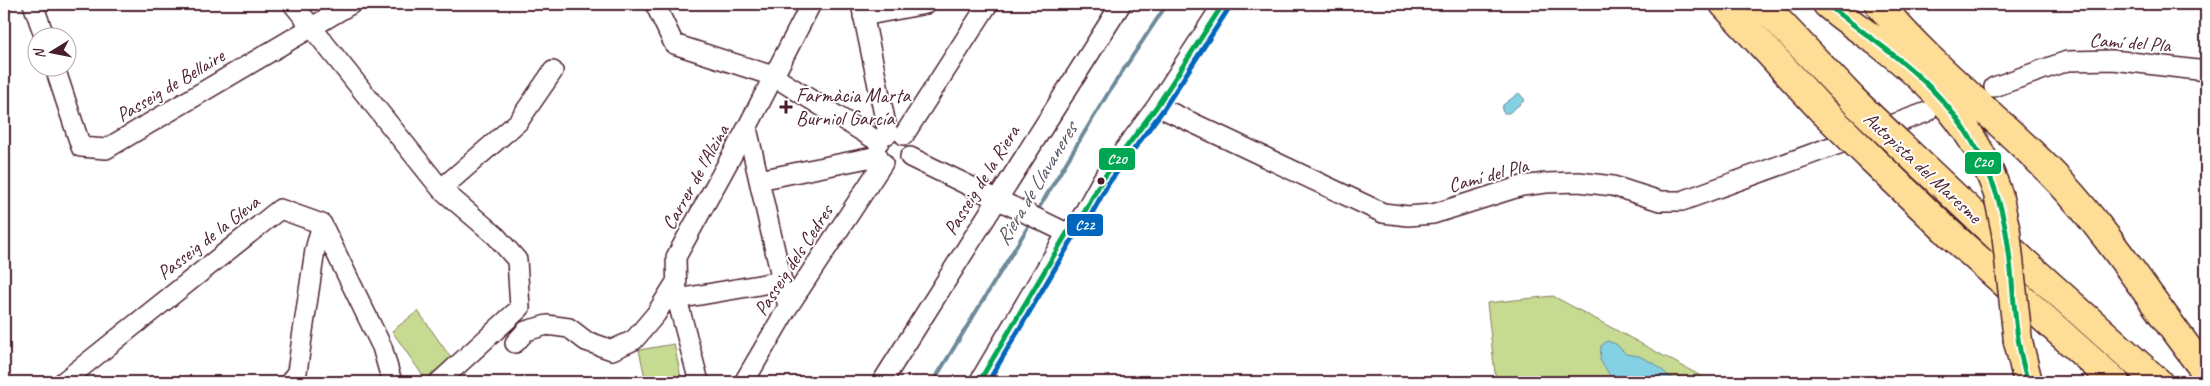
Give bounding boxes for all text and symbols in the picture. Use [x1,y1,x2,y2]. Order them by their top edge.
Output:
street label: Camí del Pla [2089,27,2173,58]
north arrow [28,28,78,78]
street label: Passeig de Bellaire [112,43,230,127]
text: N [30,46,49,60]
place label: Farmàcia Marta Burniol García [796,83,912,131]
marker: Farmàcia Marta Burniol García [780,101,792,113]
street label: Autopista del Maresme [1858,106,1988,230]
water label: Riera de Llavaneres [989,115,1085,250]
street label: Carrer de l'Alzina [656,119,736,234]
street label: Passeig de la Riera [938,119,1026,240]
line badge: C20 [1098,147,1136,171]
text: C20 [1107,151,1128,168]
line badge: C20 [1964,151,2002,175]
street label: Camí del Pla [1446,152,1532,198]
text: C20 [1973,154,1994,171]
unlabelled marker [1096,176,1106,186]
street label: Passeig de la Gleva [152,189,266,285]
street label: Passeig dels Cedres [748,198,840,320]
line badge: C22 [1066,213,1104,237]
text: C22 [1075,217,1096,234]

